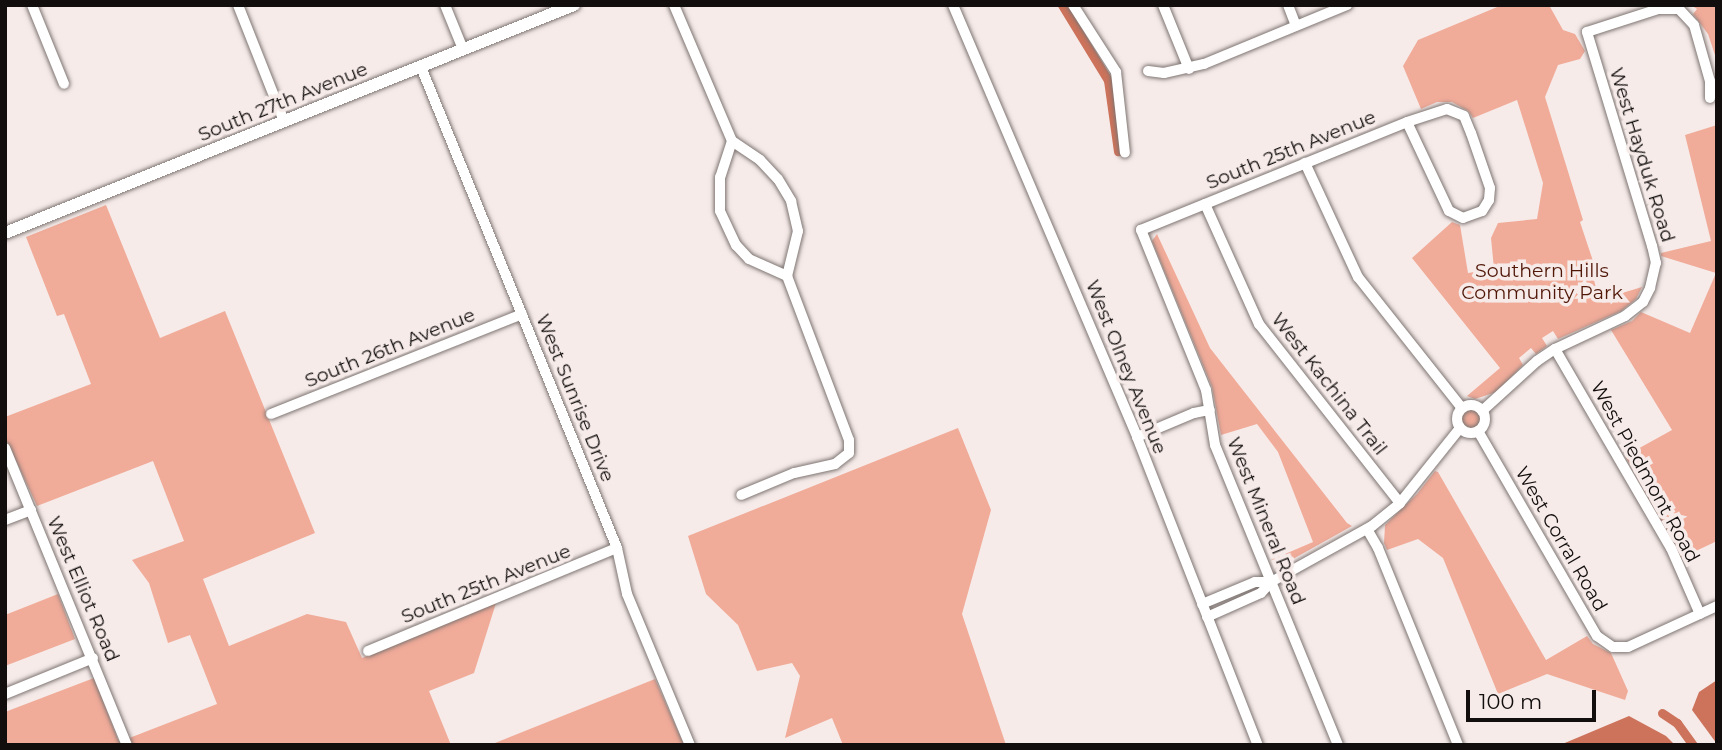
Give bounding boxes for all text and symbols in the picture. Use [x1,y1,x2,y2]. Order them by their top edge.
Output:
street label: South 27th Avenue [195,58,371,146]
street label: West Hayduk Road [1605,65,1679,245]
street label: South 25th Avenue [1203,106,1379,194]
park label: Southern Hills Community Park [1461,260,1623,304]
street label: West Olney Avenue [1081,277,1171,457]
street label: South 26th Avenue [302,303,478,393]
street label: West Kachina Trail [1266,308,1392,460]
street label: West Sunrise Drive [531,311,619,485]
street label: West Piedmont Road [1586,377,1704,567]
street label: West Mineral Road [1222,434,1310,608]
street label: West Corral Road [1510,462,1612,616]
street label: West Elliot Road [42,513,124,665]
street label: South 25th Avenue [398,540,574,628]
scale bar [1470,676,1600,720]
text: 100 m [1479,689,1542,714]

